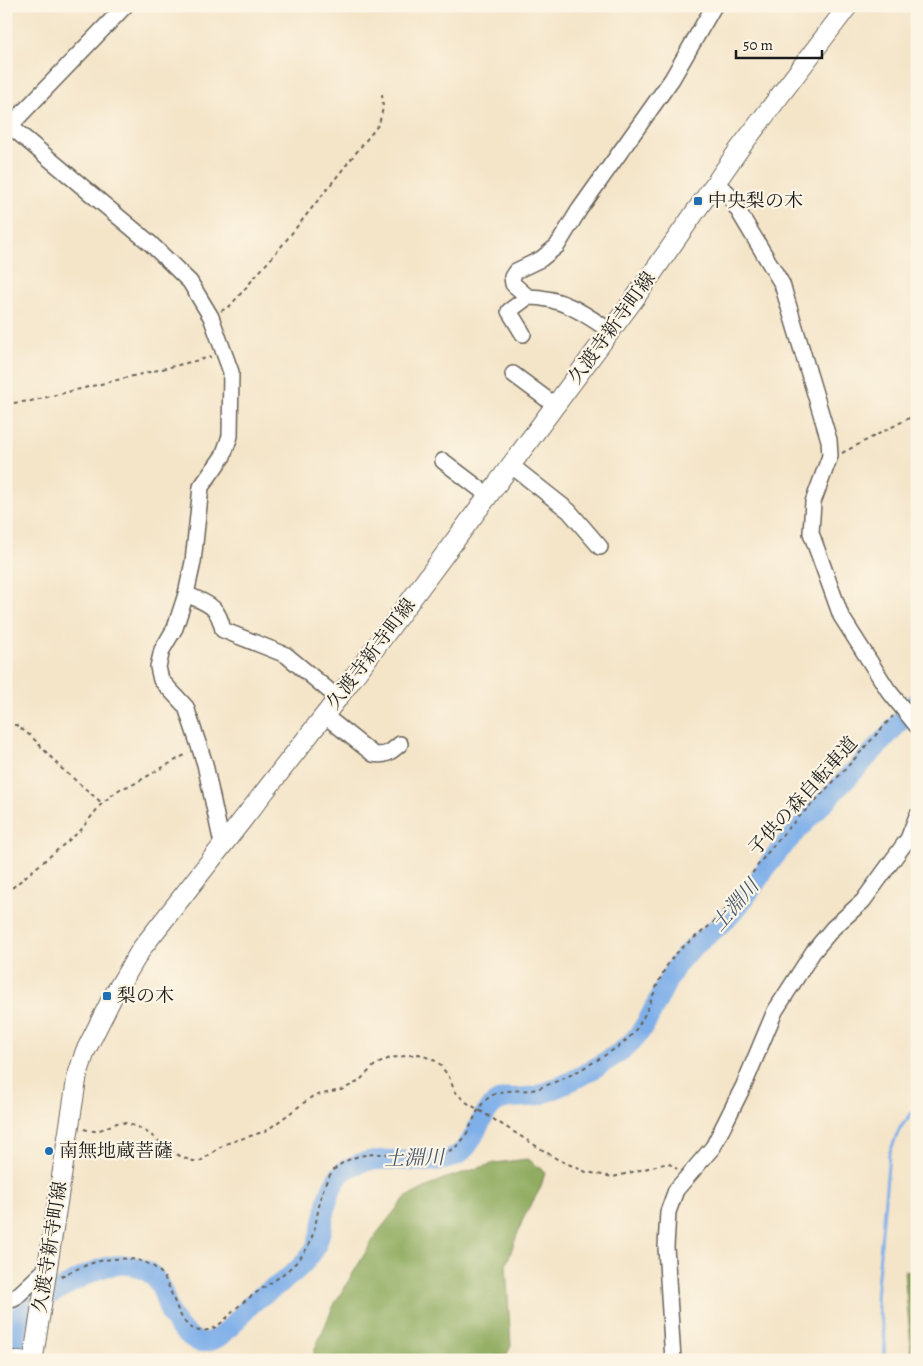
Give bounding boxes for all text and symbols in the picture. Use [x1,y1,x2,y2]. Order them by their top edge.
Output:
scale bar [736,28,822,60]
text: 50 m [743,35,773,55]
place label: 中央梨の木 [708,188,803,214]
marker: 中央梨の木 [692,195,704,207]
street label: 久渡寺新寺町線 [562,267,662,389]
street label: 久渡寺新寺町線 [321,593,421,715]
street label: 子供の森自転車道 [742,731,864,861]
water label: 土淵川 [705,872,766,936]
place label: 梨の木 [117,983,174,1009]
marker: 梨の木 [101,990,113,1002]
place label: 南無地蔵菩薩 [59,1138,173,1164]
water label: 土淵川 [384,1143,446,1173]
marker: 南無地蔵菩薩 [43,1145,55,1157]
street label: 久渡寺新寺町線 [27,1179,73,1315]

